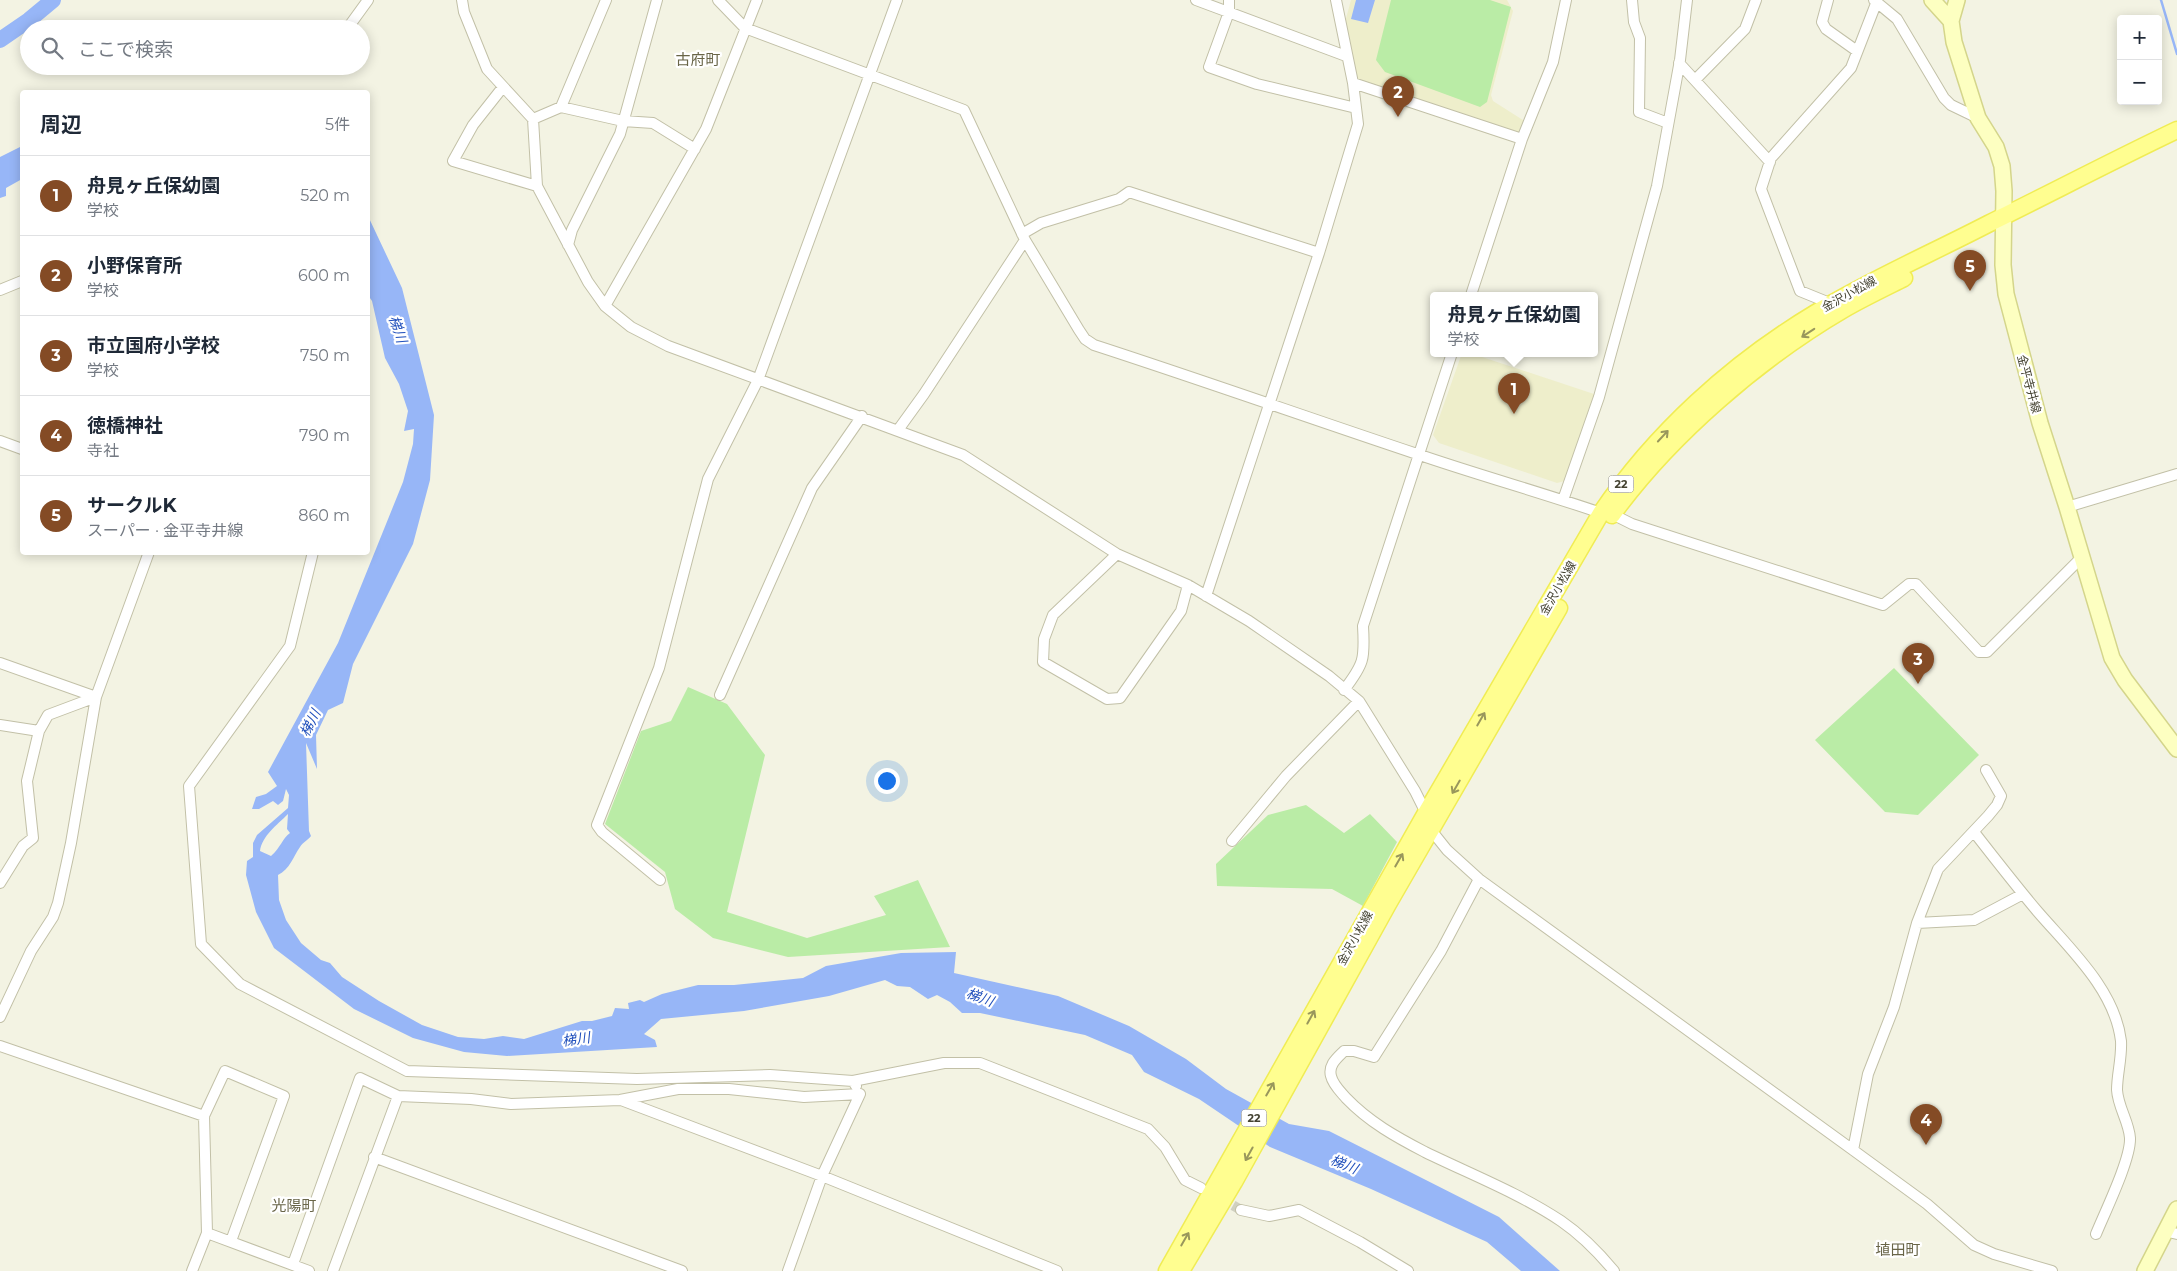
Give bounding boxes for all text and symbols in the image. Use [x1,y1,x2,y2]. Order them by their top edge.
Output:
map controls [2117,15,2162,105]
button: + [2117,15,2162,60]
search box [20,20,370,75]
icon: search [38,34,66,62]
text: ここで検索 [78,38,173,61]
district label: 古府町 [675,50,721,69]
button: − [2117,60,2162,105]
pin: 2 [1382,76,1414,117]
text: 周辺 [40,112,82,137]
text: 5件 [325,115,350,134]
text: 舟見ヶ丘保幼園 [87,174,220,197]
text: 1 [53,186,59,205]
text: 520 m [300,186,350,205]
text: 学校 [87,201,119,220]
pin: 5 [1954,250,1986,291]
text: 小野保育所 [87,254,182,277]
text: 2 [51,266,61,285]
text: 600 m [298,266,350,285]
street label: 金沢小松線 [1819,272,1879,315]
text: 学校 [87,281,119,300]
popup [1430,292,1598,357]
text: 舟見ヶ丘保幼園 [1447,303,1581,326]
water label: 梯川 [385,313,412,347]
one-way arrow [1801,328,1815,338]
text: 学校 [1447,330,1480,349]
text: 市立国府小学校 [87,334,220,357]
text: 3 [51,346,61,365]
text: 750 m [300,346,350,365]
street label: 金平寺井線 [2014,353,2044,415]
text: 学校 [87,361,119,380]
pin: 1 [1498,373,1530,414]
text: 徳橋神社 [87,414,163,437]
text: 4 [50,426,62,445]
text: 790 m [299,426,350,445]
one-way arrow [1657,430,1669,443]
text: 寺社 [87,441,119,460]
road number: 22 [1608,476,1634,492]
text: サークルK [87,494,177,517]
text: 5 [51,506,61,525]
text: 860 m [298,506,350,525]
text: スーパー · 金平寺井線 [87,521,243,540]
street label: 金沢小松線 [1536,558,1579,617]
pin: 3 [1902,643,1934,684]
water label: 梯川 [296,705,325,740]
one-way arrow [1476,713,1486,727]
your location [874,768,900,794]
one-way arrow [1451,779,1460,794]
one-way arrow [1395,854,1405,868]
street label: 金沢小松線 [1333,908,1376,968]
water label: 梯川 [964,984,998,1011]
one-way arrow [1307,1010,1316,1025]
water label: 梯川 [561,1028,593,1050]
one-way arrow [1266,1082,1276,1096]
pin: 4 [1910,1104,1942,1145]
road number: 22 [1242,1110,1266,1126]
one-way arrow [1244,1147,1254,1162]
water label: 梯川 [1328,1150,1362,1178]
district label: 光陽町 [271,1196,317,1215]
one-way arrow [1180,1233,1190,1247]
district label: 埴田町 [1875,1240,1921,1259]

